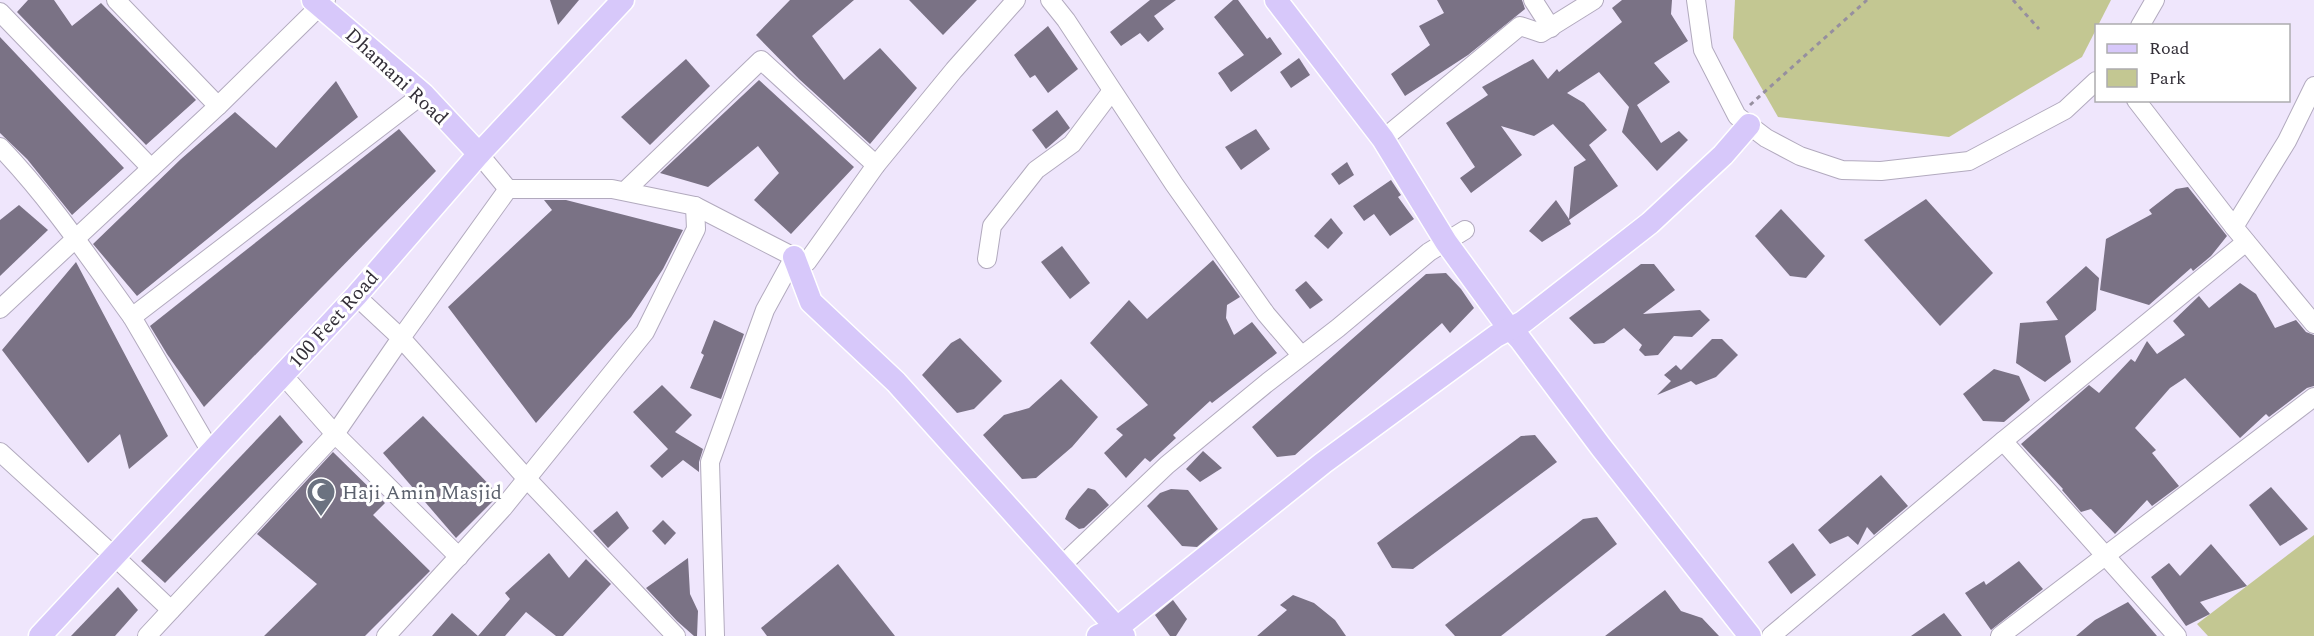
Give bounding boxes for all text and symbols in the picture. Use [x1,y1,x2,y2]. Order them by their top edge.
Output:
street label: Dhamani Road [338,21,455,133]
legend [2095,24,2290,102]
text: Road [2149,35,2190,62]
text: Park [2149,65,2186,92]
street label: 100 Feet Road [281,264,386,375]
mosque icon: Haji Amin Masjid [305,476,337,518]
place label: Haji Amin Masjid [342,478,502,508]

